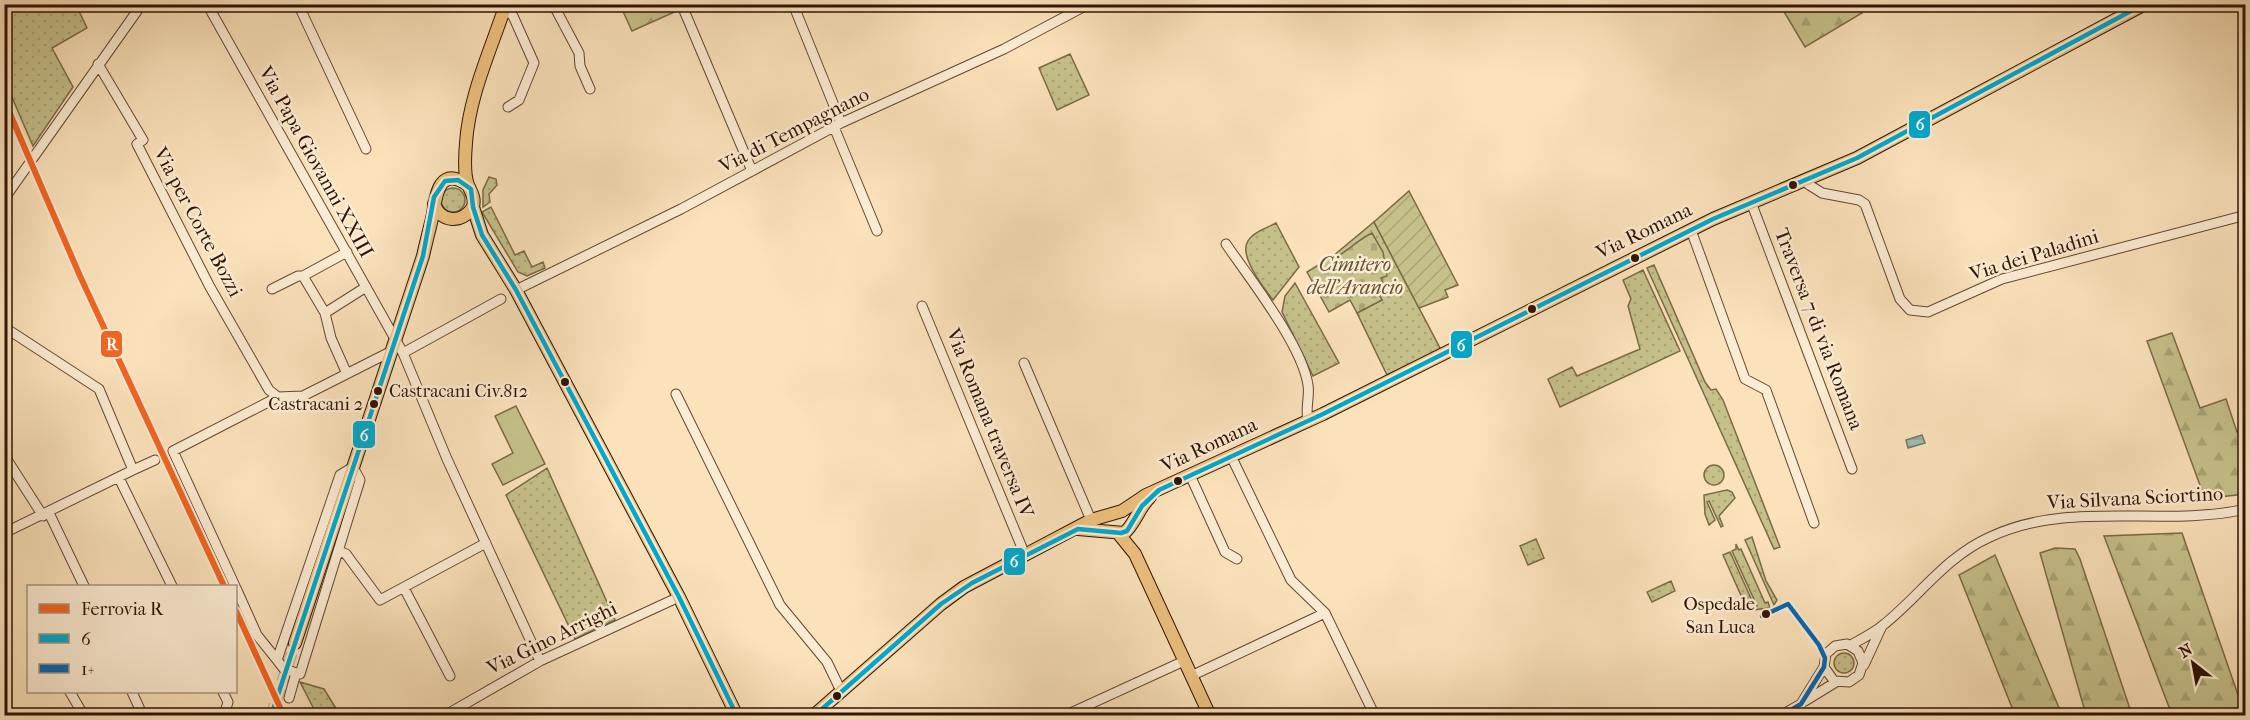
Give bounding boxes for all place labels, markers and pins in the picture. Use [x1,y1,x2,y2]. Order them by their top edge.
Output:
unlabelled marker [1787,179,1799,191]
unlabelled marker [1629,252,1641,264]
unlabelled marker [1526,303,1538,315]
unlabelled marker [559,376,571,388]
place label: Castracani Civ.812 [389,381,528,402]
marker: Castracani Civ.812 [372,385,384,397]
place label: Castracani 2 [268,394,363,415]
marker: Castracani 2 [368,398,380,410]
unlabelled marker [1172,475,1184,487]
place label: Ospedale San Luca [1684,594,1756,638]
marker: Ospedale San Luca [1760,608,1772,620]
unlabelled marker [831,690,843,702]

